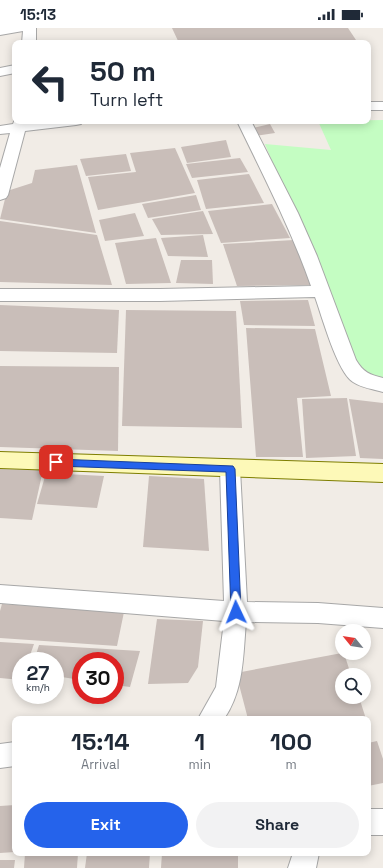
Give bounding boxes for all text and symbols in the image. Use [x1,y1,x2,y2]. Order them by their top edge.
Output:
text: 15:13 [20,5,56,24]
text: 50 m [90,53,156,89]
icon: left [24,56,76,108]
text: Turn left [90,88,163,111]
pin [39,445,73,479]
icon: arrive [45,451,67,473]
position arrow [215,591,257,633]
north arrow [335,624,371,660]
map controls [335,624,371,704]
speed limit sign: 30 [72,652,124,704]
text: 27 [27,660,49,686]
button: search [335,668,371,704]
text: km/h [26,681,50,694]
text: 15:14 [71,726,130,757]
text: 1 [194,726,205,757]
text: 100 [270,726,312,757]
text: Arrival [81,756,120,773]
text: min [189,756,211,773]
text: m [285,756,297,773]
button: Exit [24,802,188,848]
button: Share [196,802,359,848]

